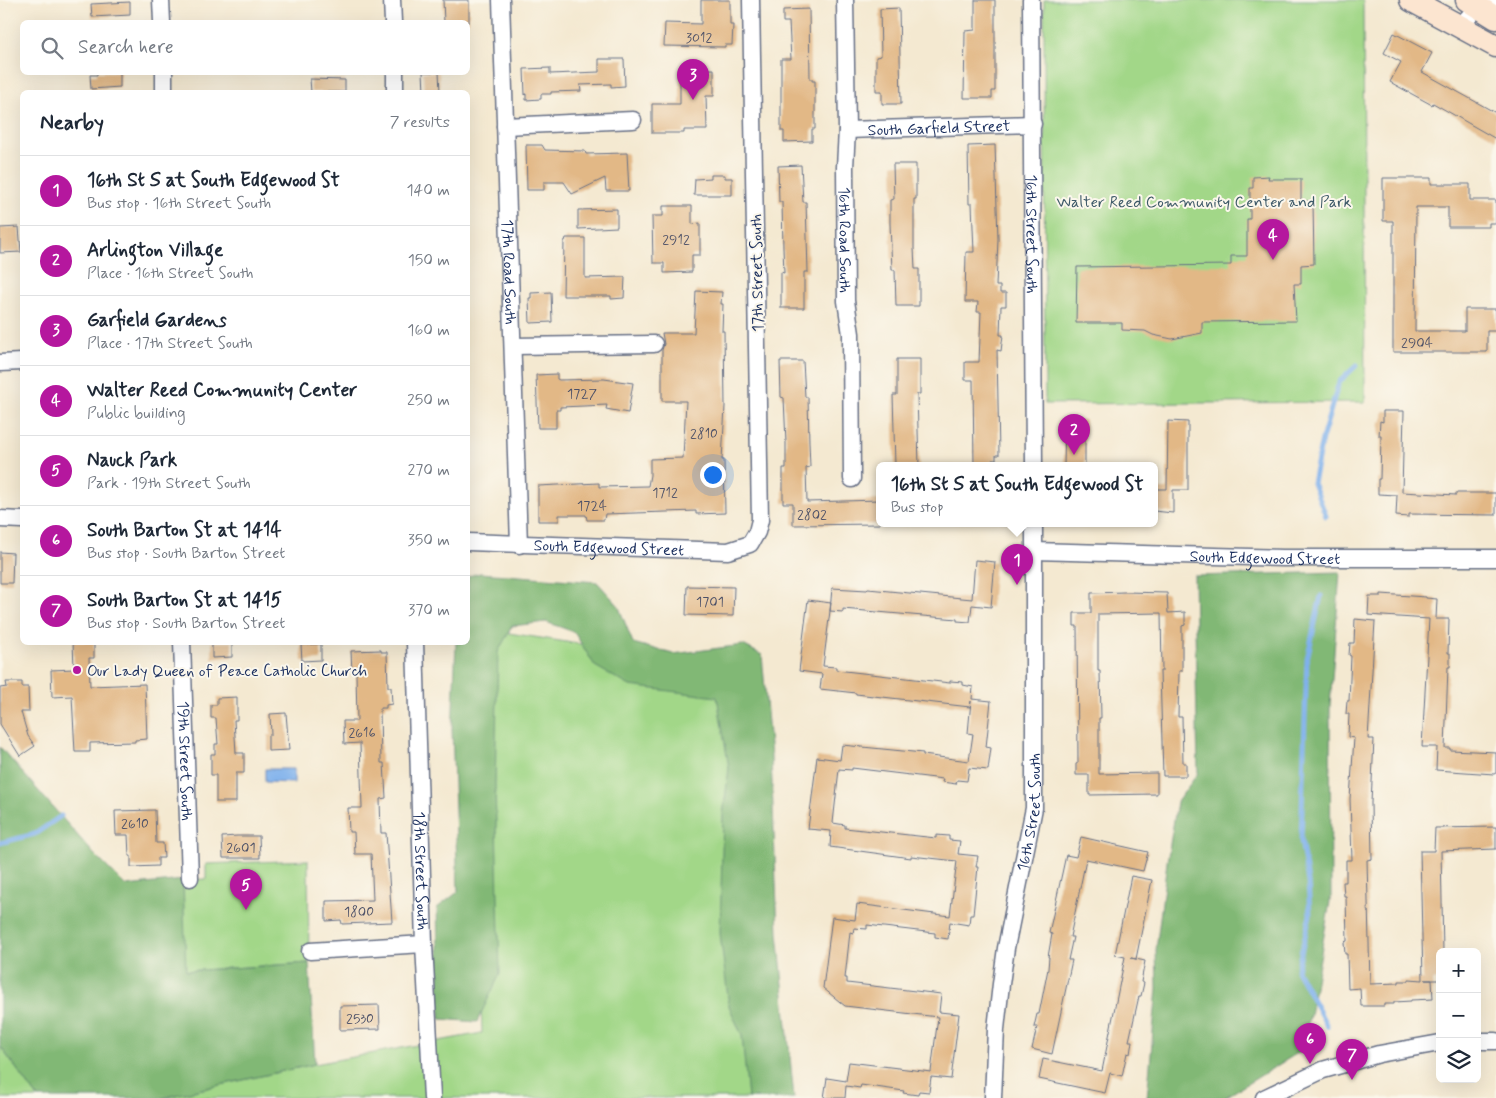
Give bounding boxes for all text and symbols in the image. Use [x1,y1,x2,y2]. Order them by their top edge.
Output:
search box [20,20,470,75]
house number: 3012 [686,29,712,47]
icon: search [38,34,66,62]
text: Search here [78,35,174,60]
pin: 3 [677,59,709,100]
text: Nearby [40,109,104,137]
text: 7 results [390,112,450,133]
street label: South Garfield Street [867,116,1011,141]
text: 16th St S at South Edgewood St [87,168,340,193]
street label: 16th Street South [1020,174,1042,294]
text: 1 [52,180,60,201]
text: 140 m [406,180,450,201]
street label: 16th Road South [833,187,855,293]
park label: Walter Reed Community Center and Park [1057,192,1352,213]
text: Bus stop · 16th Street South [87,193,271,214]
street label: 17th Street South [746,214,769,332]
street label: 17th Road South [496,219,521,325]
pin: 4 [1257,219,1289,260]
house number: 2912 [662,231,690,249]
text: Arlington Village [87,238,223,263]
text: 2 [52,250,60,271]
text: 150 m [408,250,450,271]
text: Place · 16th Street South [87,263,254,284]
text: Garfield Gardens [87,308,227,333]
text: 3 [52,320,60,341]
text: 160 m [407,320,450,341]
text: Place · 17th Street South [87,333,253,354]
house number: 2904 [1401,334,1433,352]
text: Walter Reed Community Center [87,378,357,403]
house number: 1727 [567,385,598,403]
text: 4 [51,390,61,411]
text: 250 m [407,390,450,411]
text: Public building [87,403,186,424]
pin: 2 [1058,414,1090,455]
house number: 2810 [690,425,718,443]
text: Nauck Park [87,448,177,473]
text: 5 [51,460,61,481]
text: 270 m [407,460,450,481]
your location [700,462,726,488]
popup [876,462,1158,527]
text: 16th St S at South Edgewood St [891,472,1143,497]
text: Park · 19th Street South [87,473,251,494]
house number: 1712 [652,484,678,502]
house number: 1724 [577,497,607,515]
text: Bus stop [891,497,944,518]
house number: 2802 [797,506,827,524]
text: South Barton St at 1414 [87,518,281,543]
text: 6 [52,530,60,551]
text: 350 m [408,530,450,551]
street label: South Edgewood Street [533,535,684,561]
text: Bus stop · South Barton Street [87,543,285,564]
pin: 1 [1001,544,1033,585]
street label: South Edgewood Street [1189,546,1340,570]
text: South Barton St at 1415 [87,588,282,613]
house number: 1701 [696,593,724,611]
text: 7 [51,600,61,621]
text: 370 m [408,600,450,621]
text: Bus stop · South Barton Street [87,613,285,634]
place label: Our Lady Queen of Peace Catholic Church [87,661,367,682]
marker: Our Lady Queen of Peace Catholic Church [71,664,83,676]
street label: 19th Street South [172,701,197,821]
house number: 2616 [348,724,376,742]
street label: 16th Street South [1013,753,1046,873]
street label: 18th Street South [408,811,433,931]
house number: 2610 [121,815,149,833]
house number: 2601 [226,839,256,857]
pin: 5 [230,869,262,910]
house number: 1800 [344,903,374,921]
map controls [1436,948,1481,1083]
button: + [1436,948,1481,993]
button: − [1436,993,1481,1038]
house number: 2530 [346,1010,374,1028]
pin: 6 [1294,1023,1326,1064]
button: layers [1436,1038,1481,1083]
pin: 7 [1336,1039,1368,1080]

